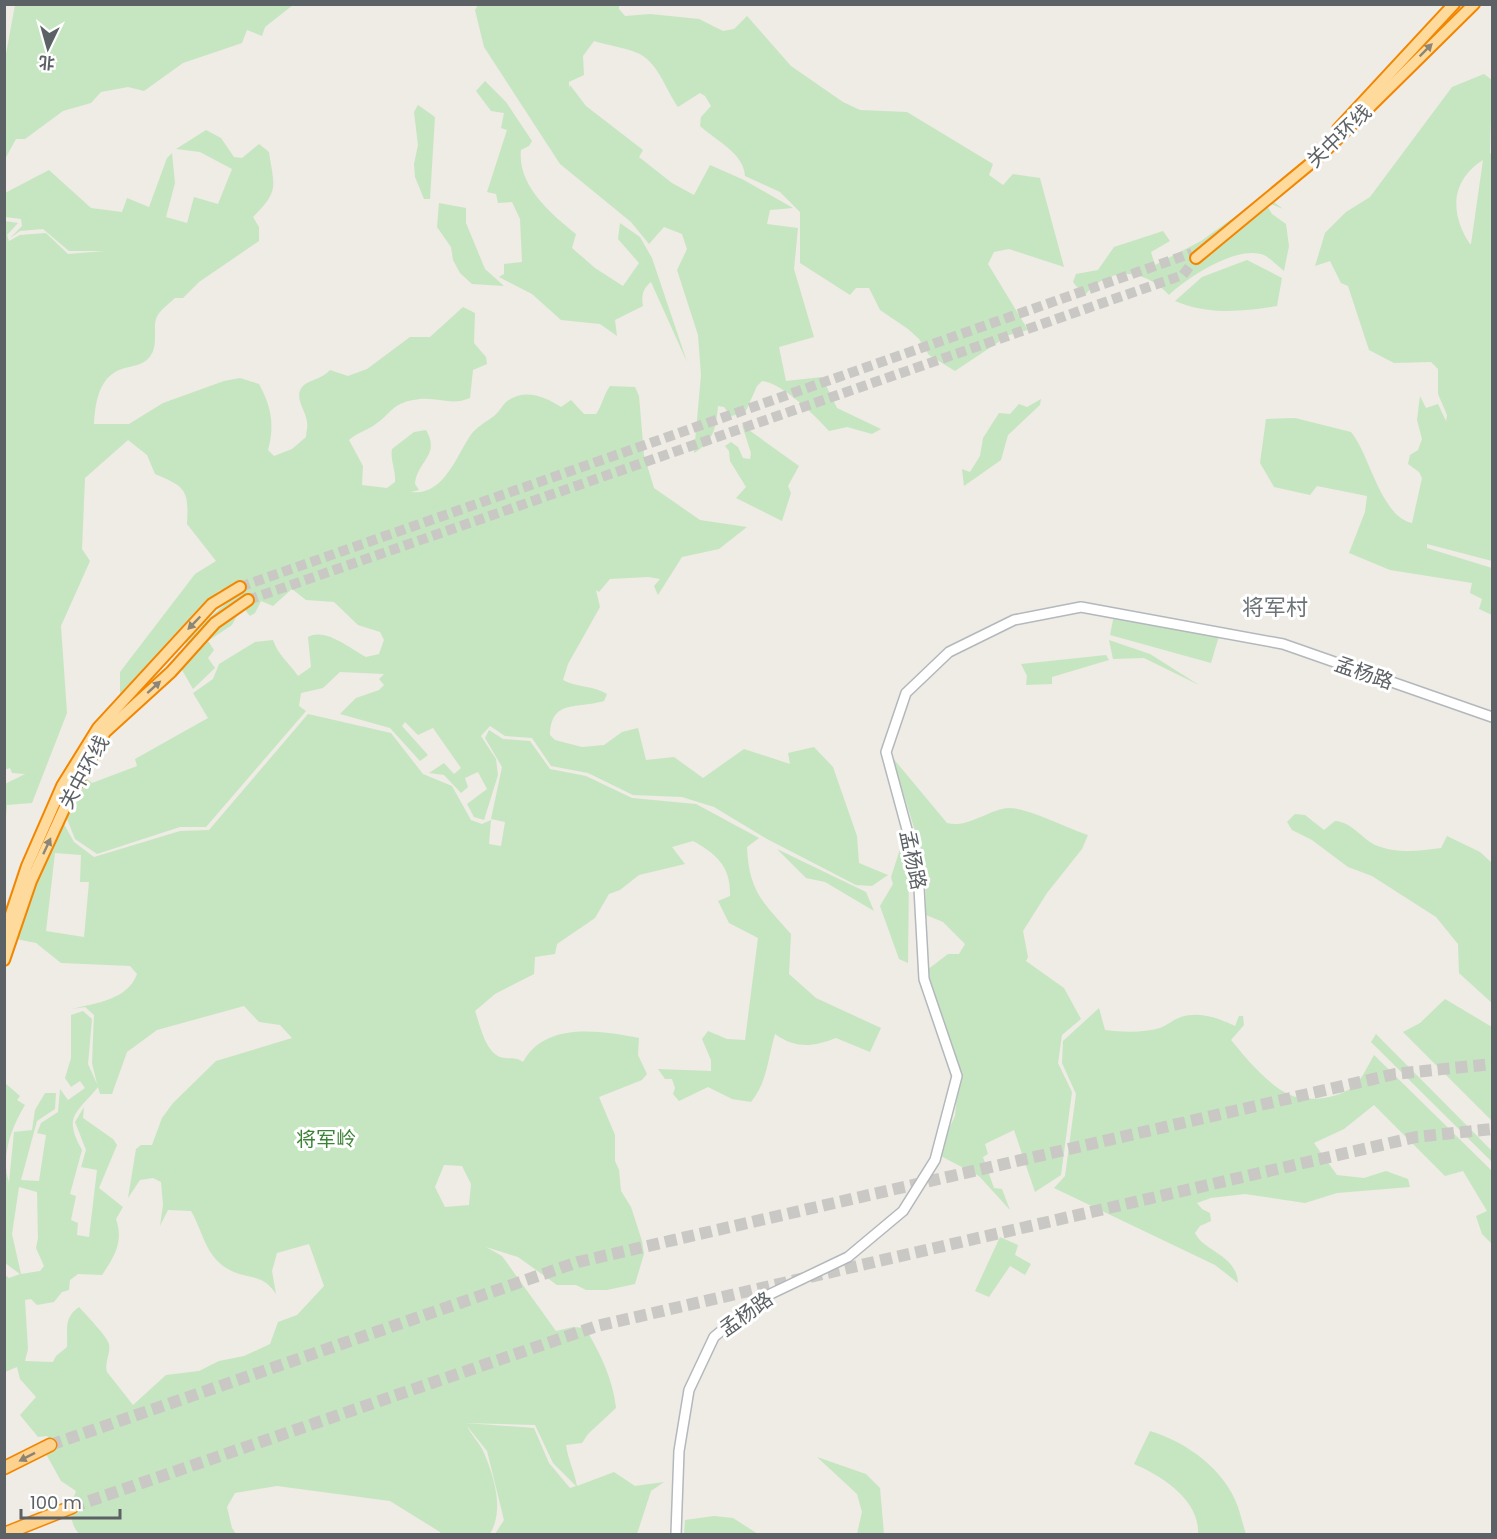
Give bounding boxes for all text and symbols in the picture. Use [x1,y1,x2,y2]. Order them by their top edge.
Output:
north arrow [18,18,78,78]
one-way arrow [1419,43,1434,57]
text: 北 [38,50,56,75]
street label: 关中环线 [1301,98,1377,174]
district label: 将军村 [1242,592,1308,623]
one-way arrow [188,615,202,629]
street label: 孟杨路 [1331,650,1397,696]
one-way arrow [146,681,161,694]
street label: 关中环线 [52,730,116,814]
street label: 孟杨路 [893,828,933,892]
one-way arrow [42,838,51,855]
park label: 将军岭 [296,1125,356,1153]
street label: 孟杨路 [714,1285,778,1343]
one-way arrow [19,1452,36,1461]
scale bar [21,1482,120,1520]
text: 100 m [30,1490,82,1515]

